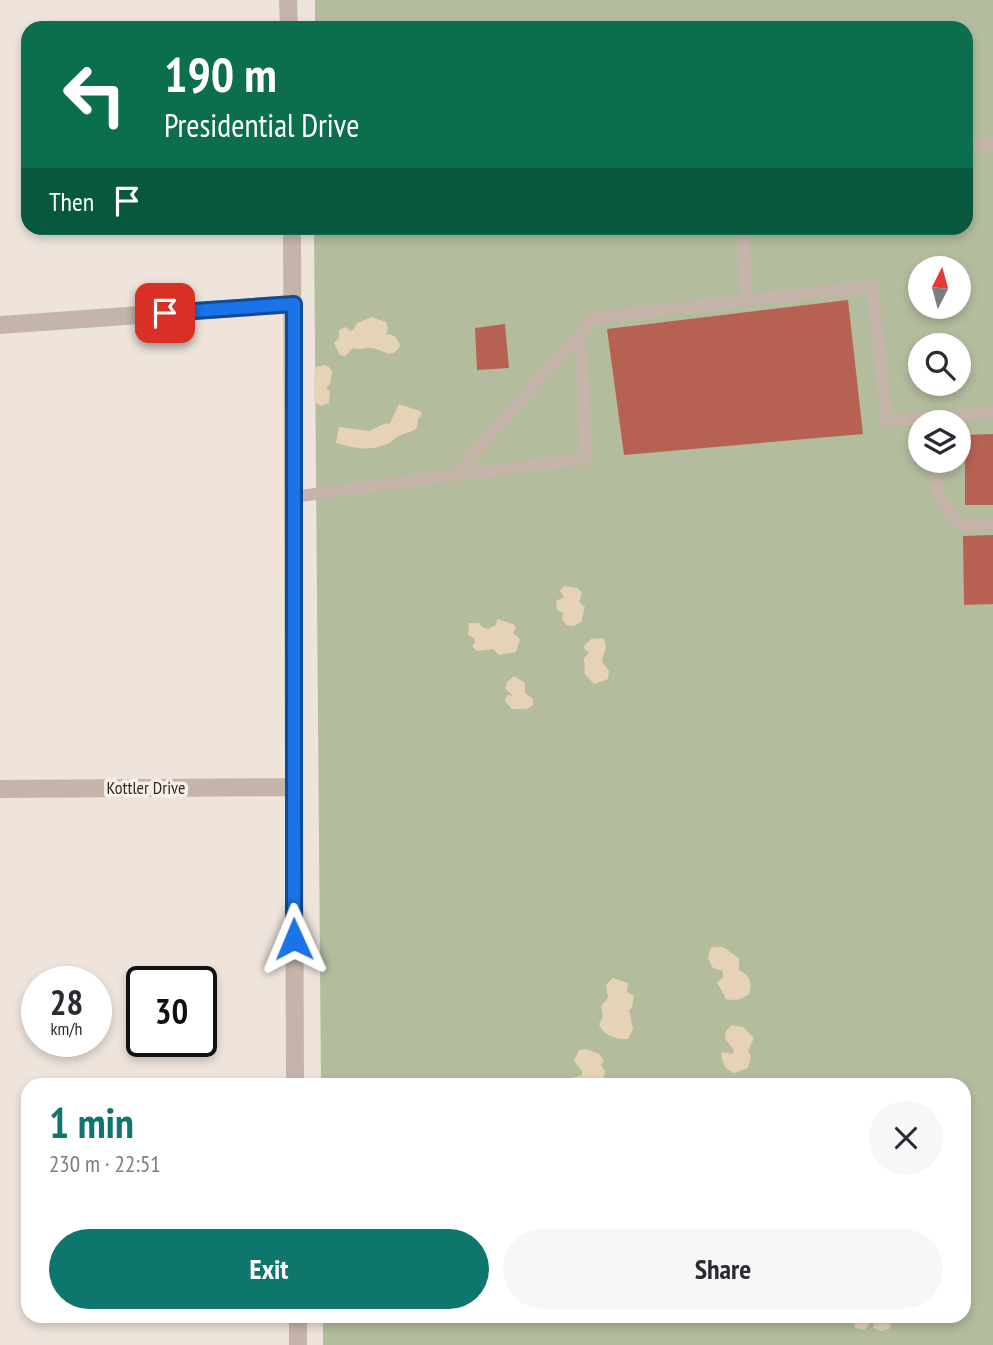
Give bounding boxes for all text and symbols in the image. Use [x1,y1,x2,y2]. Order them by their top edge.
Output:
text: 190 m [164,42,277,106]
icon: left [49,49,140,140]
text: Presidential Drive [164,104,359,146]
icon: arrive [108,182,146,220]
text: Then [49,185,94,218]
north arrow [908,256,971,318]
map controls [908,256,971,473]
pin [135,283,195,343]
icon: arrive [146,294,184,332]
button: search [908,333,971,396]
button: layers [908,410,971,473]
street label: Kottler Drive [107,776,185,799]
position arrow [257,902,331,976]
speed limit sign: 30 [126,966,217,1057]
text: 28 [50,979,83,1025]
text: km/h [51,1017,82,1040]
text: 1 min [49,1095,134,1150]
button: close [869,1101,943,1175]
text: 230 m · 22:51 [49,1149,161,1178]
button: Exit [49,1229,489,1309]
button: Share [503,1229,943,1309]

